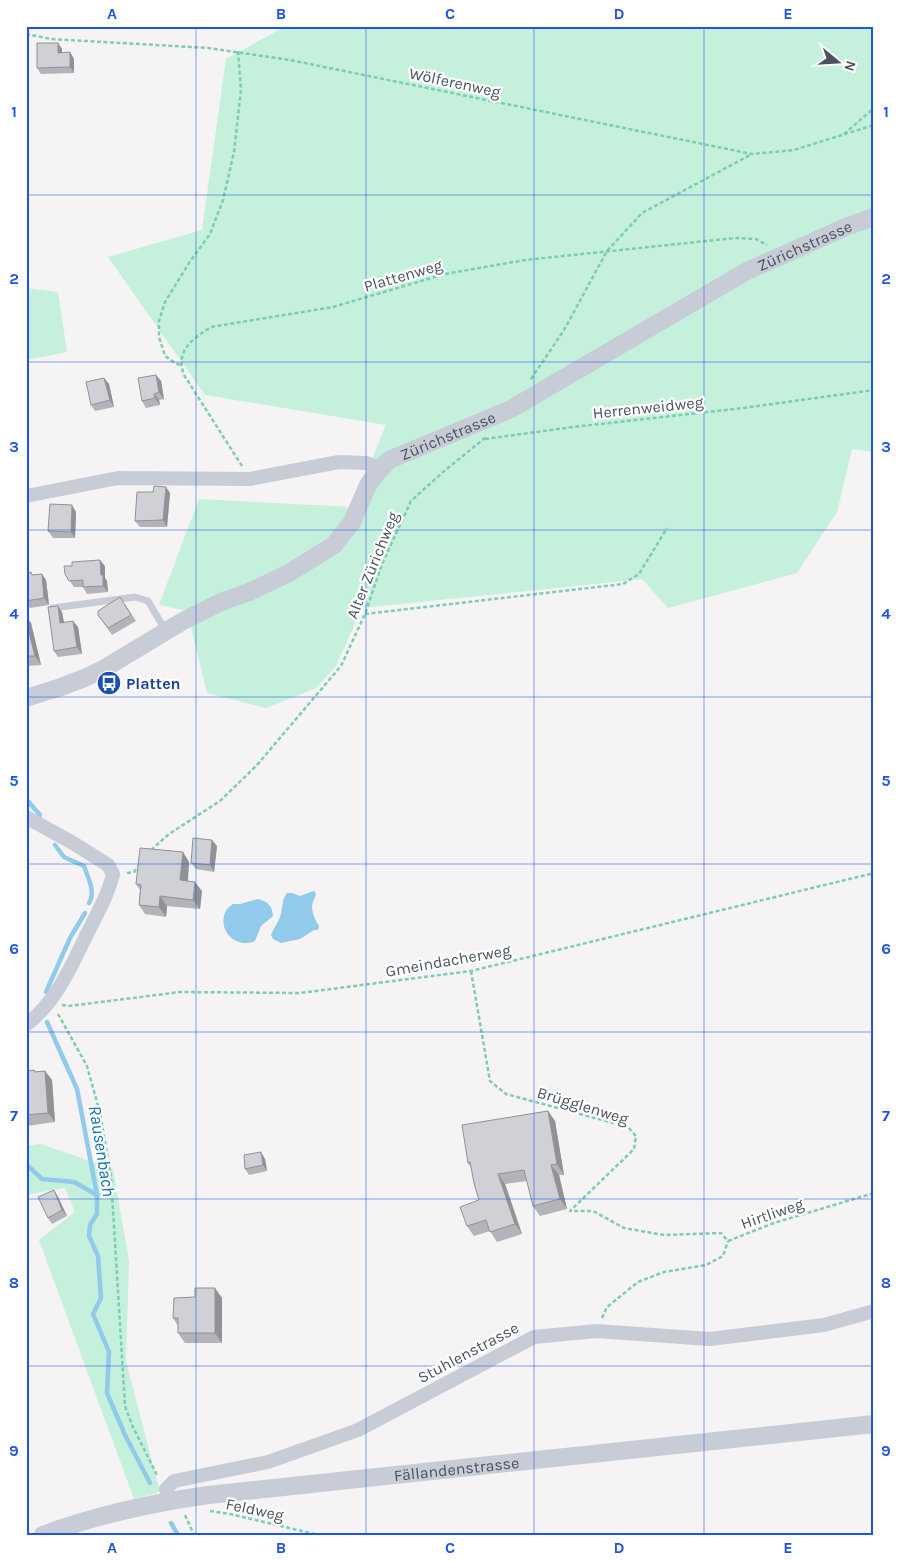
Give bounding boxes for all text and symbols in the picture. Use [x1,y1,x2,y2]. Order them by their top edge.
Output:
text: A [107,4,117,23]
text: B [276,4,286,23]
text: C [445,4,455,23]
text: D [614,4,625,23]
text: E [783,4,793,23]
north arrow [812,38,862,88]
text: N [840,58,860,73]
street label: Wölferenweg [407,64,502,101]
text: 1 [11,102,17,121]
text: 1 [883,102,889,121]
street label: Zürichstrasse [754,216,855,275]
street label: Plattenweg [362,255,445,296]
text: 2 [9,269,19,288]
text: 2 [881,269,891,288]
street label: Herrenweidweg [592,392,704,423]
street label: Zürichstrasse [397,408,498,464]
text: 3 [9,437,19,456]
text: 3 [881,437,891,456]
street label: Alter Zürichweg [342,509,403,622]
text: 4 [9,604,19,623]
text: 4 [881,604,891,623]
bus stop icon: Platten [96,670,122,696]
place label: Platten [126,674,181,693]
text: 5 [9,771,19,790]
text: 5 [881,771,891,790]
text: 6 [9,939,19,958]
text: 6 [881,939,891,958]
street label: Gmeindacherweg [384,940,512,981]
street label: Brügglenweg [535,1083,631,1128]
water label: Rausenbach [84,1104,120,1198]
text: 7 [10,1106,18,1125]
text: 7 [882,1106,890,1125]
street label: Hirtliweg [738,1194,806,1233]
text: 8 [9,1273,19,1292]
text: 8 [881,1273,891,1292]
street label: Stuhlenstrasse [415,1318,522,1387]
text: 9 [9,1441,19,1460]
text: 9 [881,1441,891,1460]
street label: Fällandenstrasse [393,1453,520,1485]
street label: Feldweg [224,1494,286,1525]
text: A [107,1538,117,1557]
text: B [276,1538,286,1557]
text: C [445,1538,455,1557]
text: D [614,1538,625,1557]
text: E [783,1538,793,1557]

